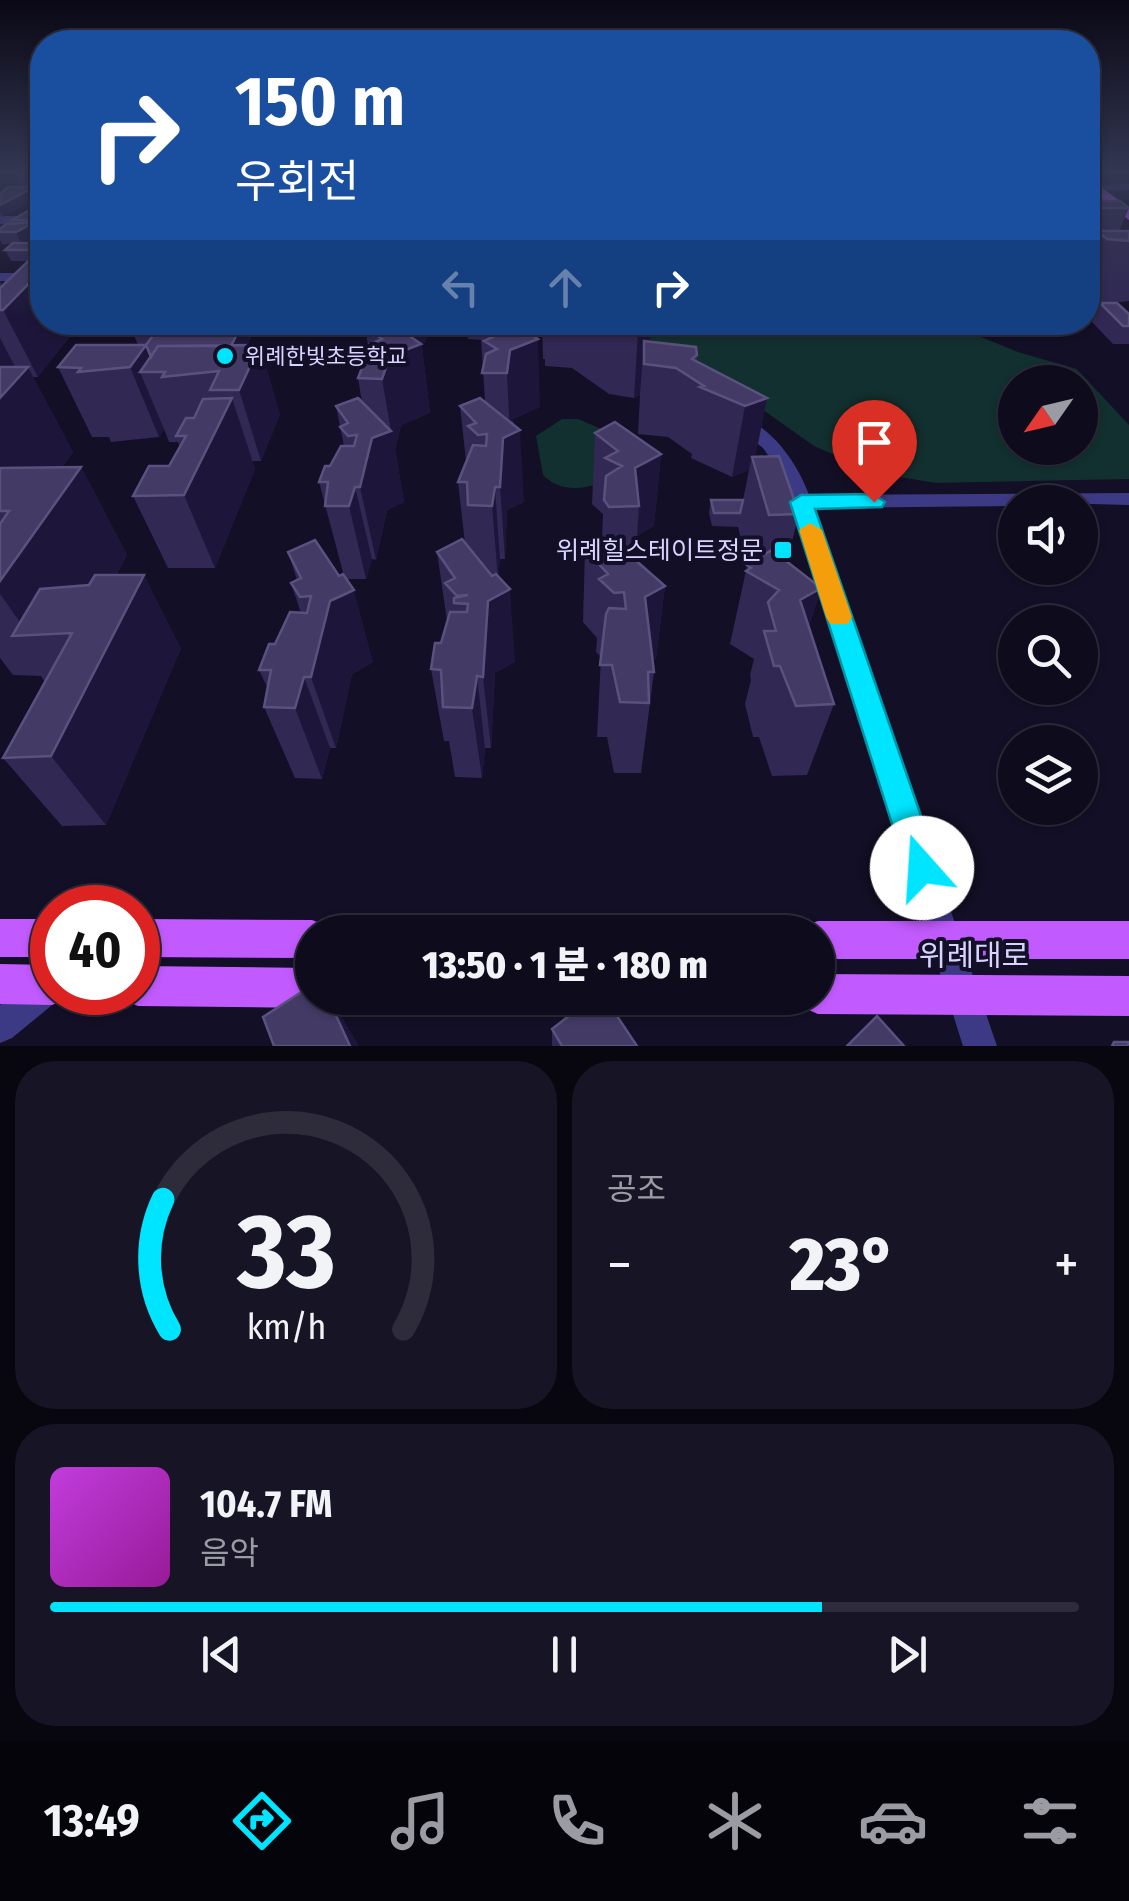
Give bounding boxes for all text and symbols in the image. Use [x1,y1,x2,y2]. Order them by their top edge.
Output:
text: 150 m [235,60,405,144]
icon: right [70,70,200,200]
text: 우회전 [235,155,359,209]
icon: left [433,260,488,315]
icon: ahead [538,260,593,315]
icon: right [643,260,698,315]
place label: 위례한빛초등학교 [245,343,407,370]
marker: 위례한빛초등학교 [214,345,236,367]
north arrow [998,365,1098,465]
map controls [998,365,1098,825]
pin [832,400,917,503]
icon: arrive [847,415,902,470]
button: sound [998,485,1098,585]
place label: 위례힐스테이트정문 [556,536,763,566]
marker: 위례힐스테이트정문 [772,539,794,561]
button: search [998,605,1098,705]
button: layers [998,725,1098,825]
position arrow [870,816,974,920]
speed limit sign: 40 [30,885,160,1015]
street label: 위례대로 [919,938,1029,974]
text: 13:50 · 1 분 · 180 m [422,942,708,988]
text: 공조 [607,1170,666,1208]
text: 33 [236,1190,335,1315]
text: 23° [790,1220,896,1310]
text: − [607,1232,632,1298]
text: + [1054,1232,1079,1298]
text: km/h [246,1306,326,1348]
text: 104.7 FM [200,1481,332,1527]
text: 음악 [200,1534,259,1572]
icon: previous [194,1627,249,1682]
icon: pause [537,1627,592,1682]
icon: next [880,1627,935,1682]
icon: directions [227,1786,297,1856]
icon: music [385,1786,455,1856]
icon: phone [542,1786,612,1856]
icon: climate [700,1786,770,1856]
icon: car [858,1786,928,1856]
icon: filters [1015,1786,1085,1856]
text: 13:49 [44,1794,140,1848]

